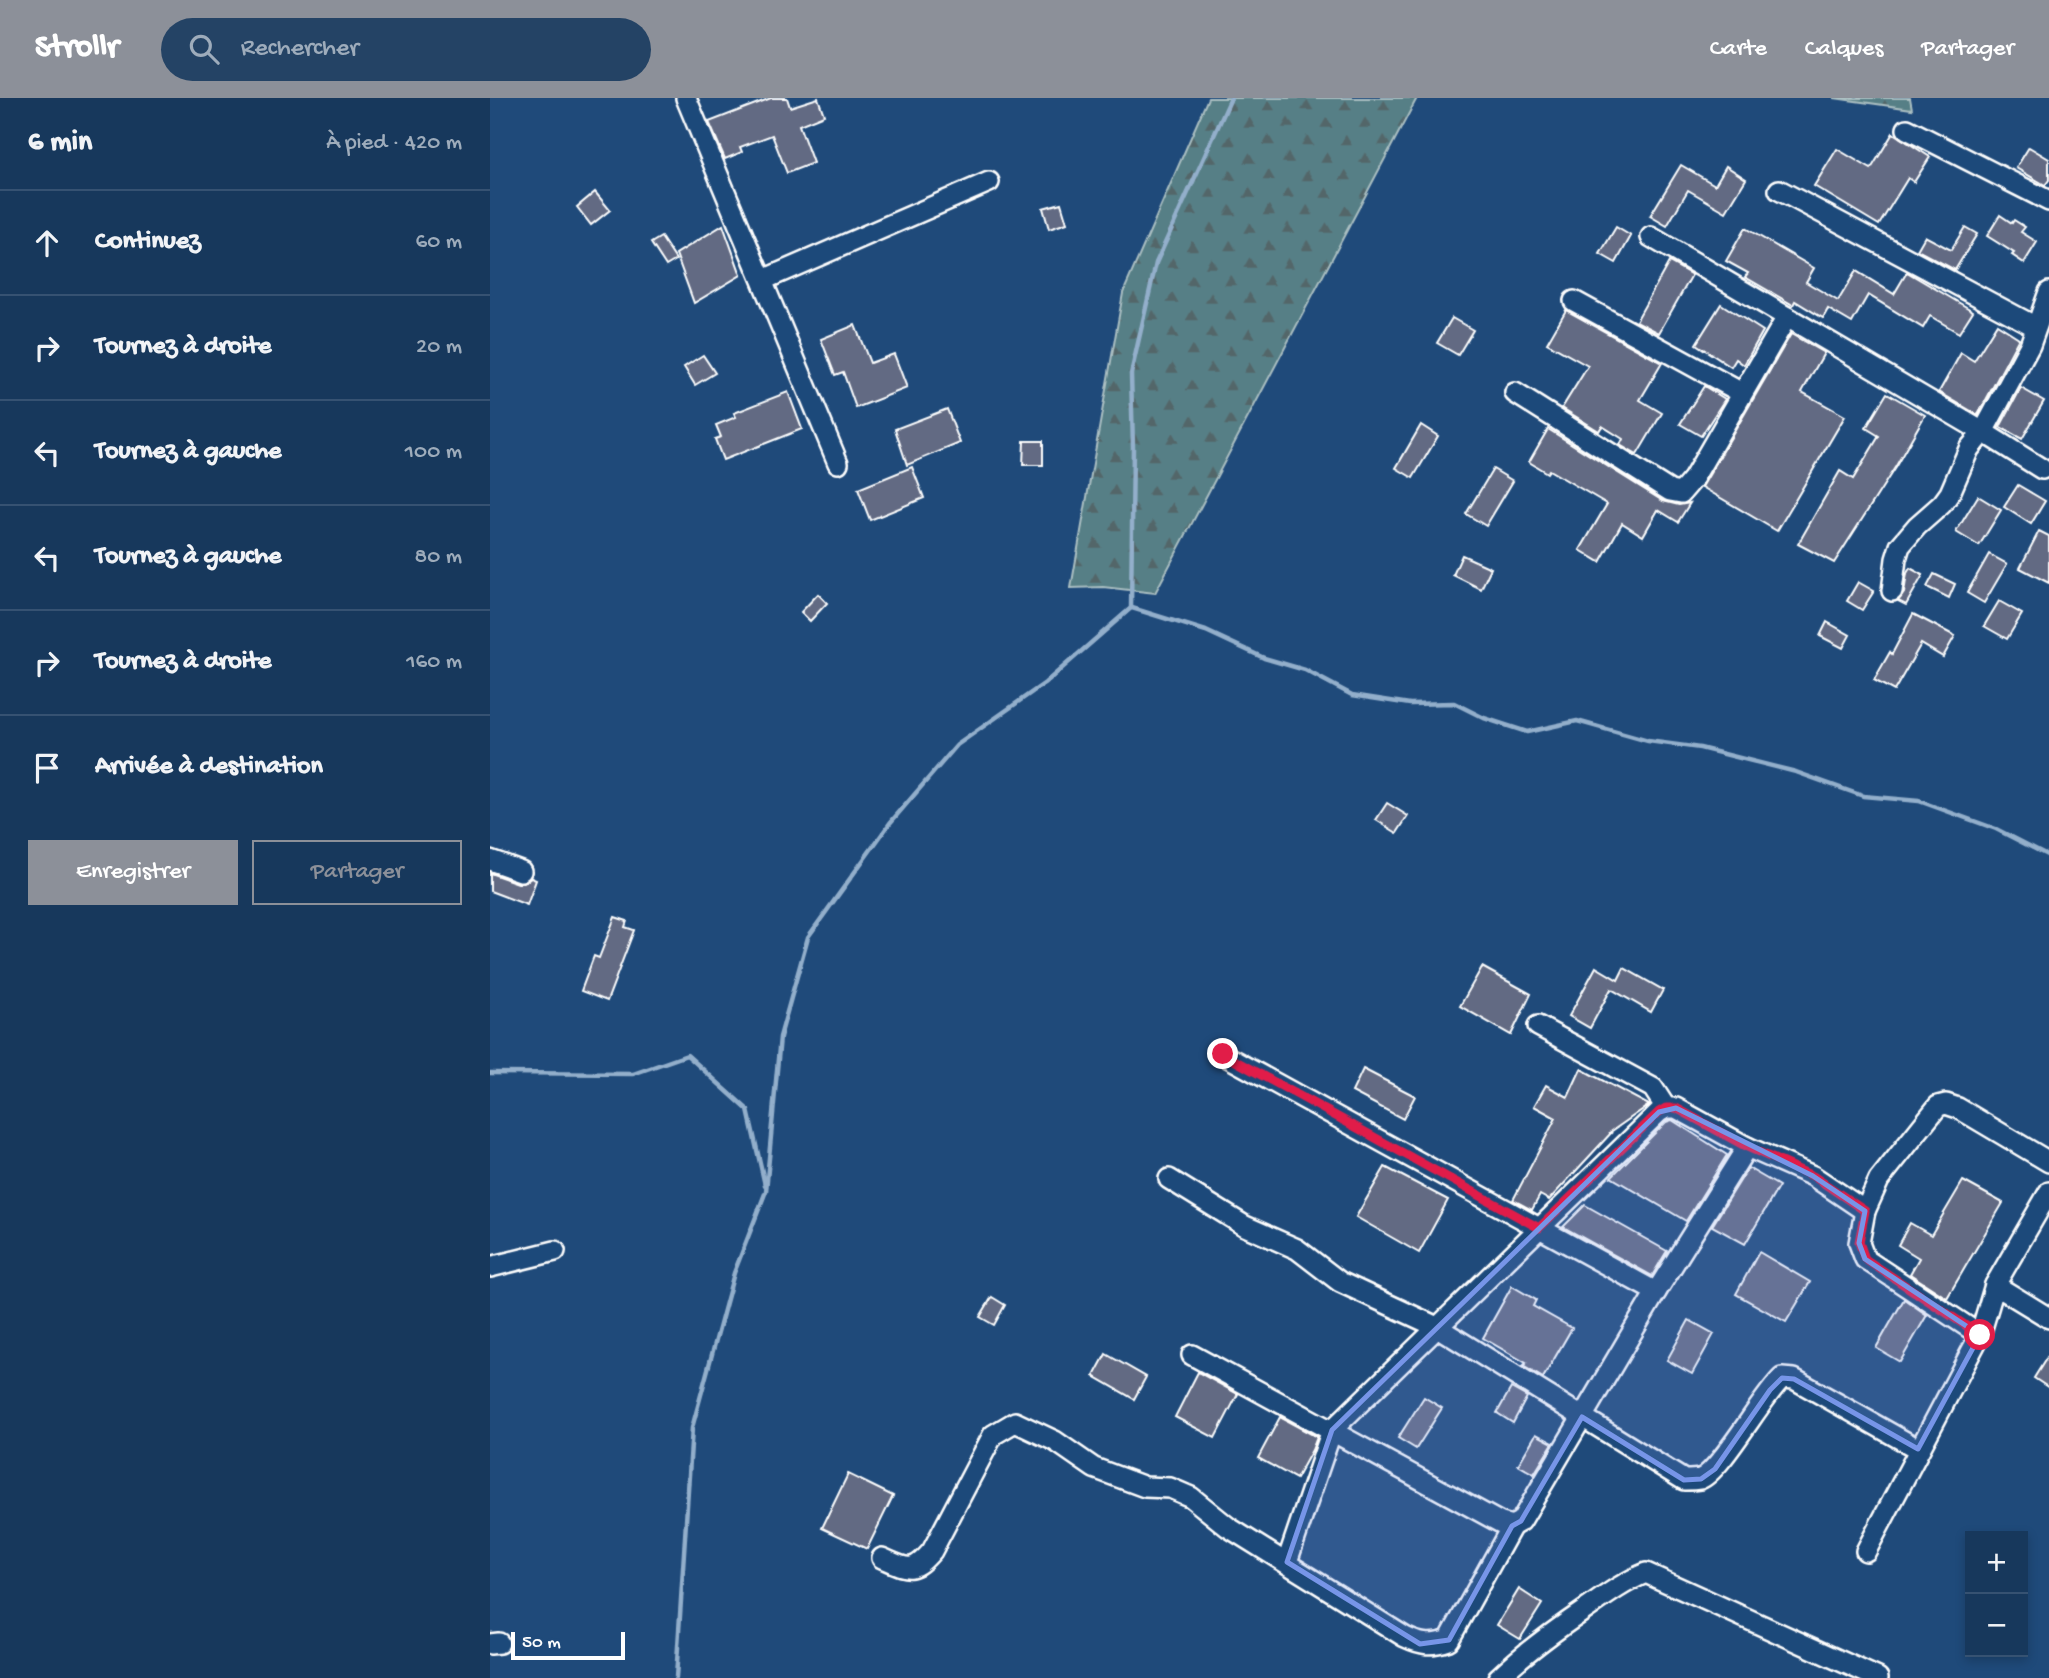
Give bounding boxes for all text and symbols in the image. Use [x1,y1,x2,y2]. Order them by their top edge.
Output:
search box [161,18,651,81]
text: Strollr [35,30,119,68]
icon: search [185,30,223,68]
text: Rechercher [241,34,359,65]
text: Carte [1710,35,1767,64]
text: Calques [1805,35,1883,64]
text: Partager [1921,35,2014,64]
text: 6 min [28,126,92,161]
text: À pied · 420 m [326,130,462,157]
icon: ahead [28,224,66,262]
text: Continuez [95,227,201,258]
text: 60 m [416,229,462,256]
icon: right [28,329,66,367]
text: Tournez à droite [95,332,272,363]
text: 20 m [416,334,462,361]
icon: left [28,434,66,472]
text: Tournez à gauche [95,437,282,468]
text: 100 m [405,439,462,466]
icon: left [28,539,66,577]
text: Tournez à gauche [95,542,282,573]
text: 80 m [415,544,462,571]
icon: right [28,644,66,682]
text: Tournez à droite [95,647,272,678]
text: 160 m [406,649,462,676]
icon: arrive [28,749,66,787]
text: Arrivée à destination [95,752,323,783]
button: Enregistrer [28,840,238,905]
button: Partager [252,840,462,905]
route end [1207,1038,1238,1069]
route start [1964,1319,1995,1350]
map controls [1965,1531,2028,1657]
button: + [1965,1531,2028,1594]
button: − [1965,1594,2028,1657]
scale bar [511,1629,625,1661]
text: 50 m [522,1632,561,1655]

